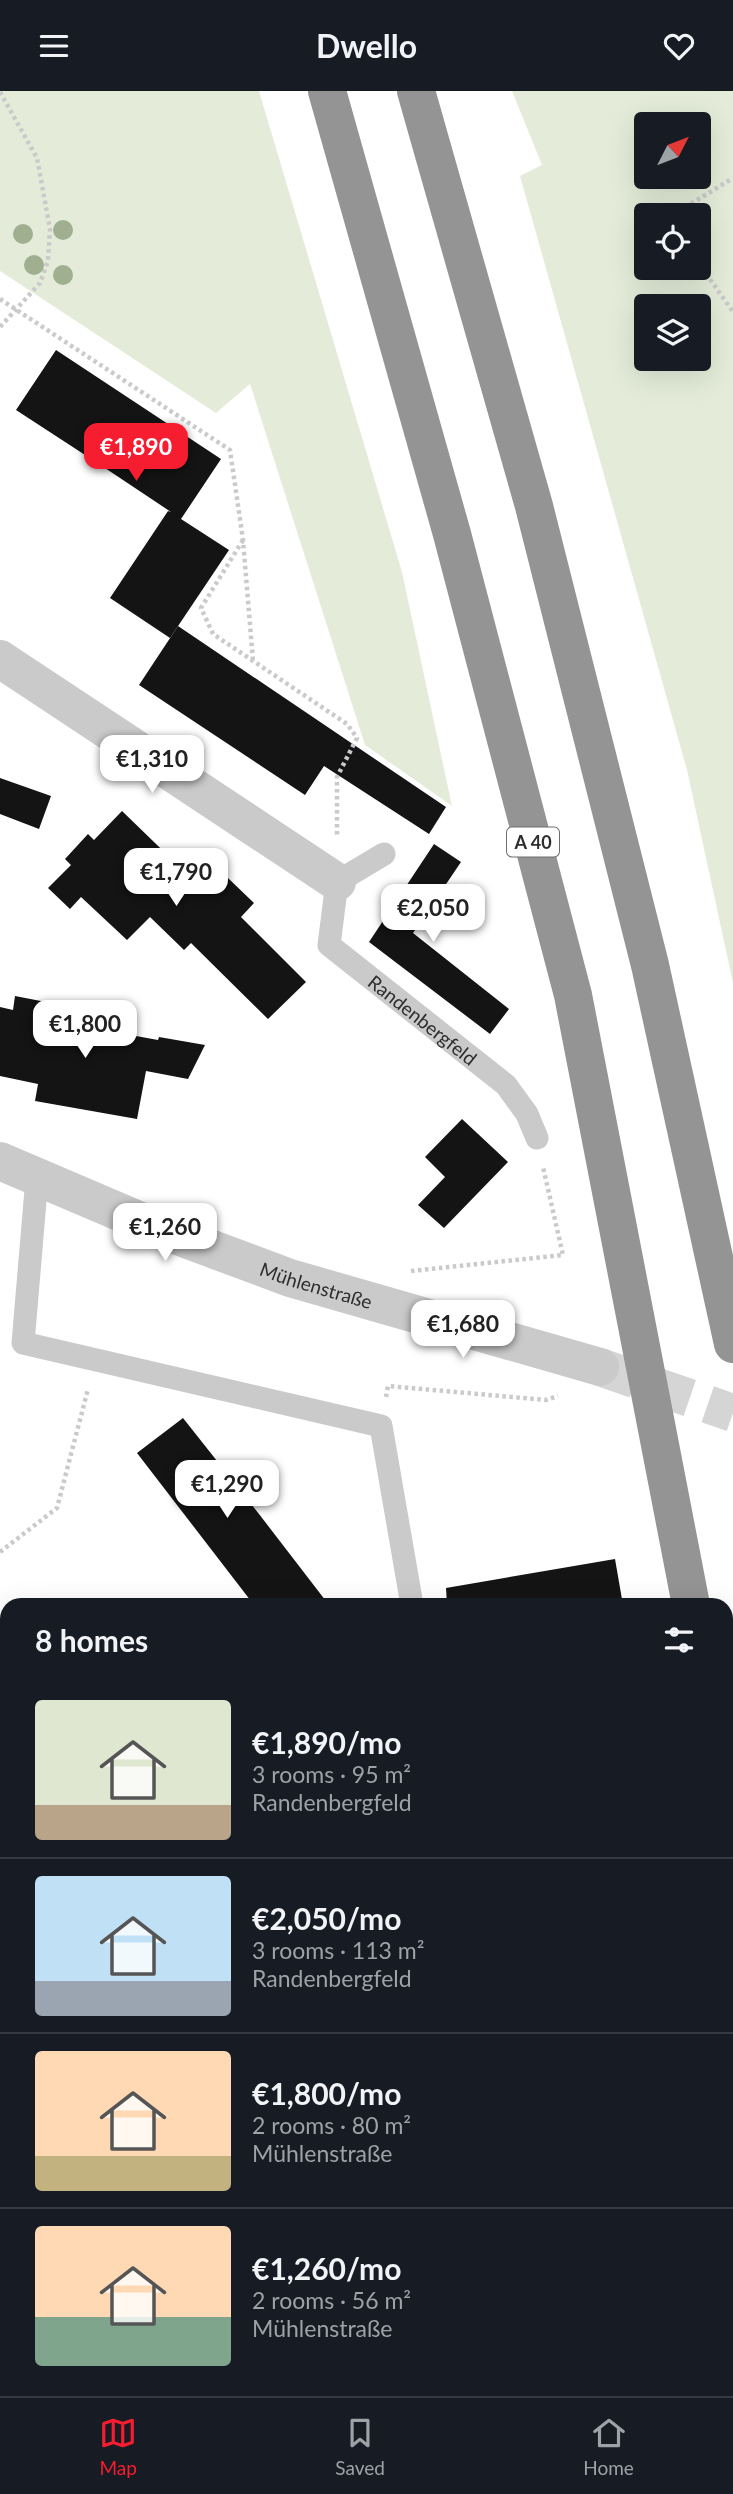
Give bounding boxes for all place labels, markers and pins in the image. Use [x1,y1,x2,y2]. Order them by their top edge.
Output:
pin: €1,890 [79,423,193,483]
pin: €1,310 [95,735,209,795]
pin: €1,790 [119,849,233,908]
pin: €2,050 [376,885,490,944]
pin: €1,800 [28,1000,142,1060]
pin: €1,260 [108,1203,222,1263]
pin: €1,680 [406,1301,520,1360]
pin: €1,290 [170,1461,284,1520]

